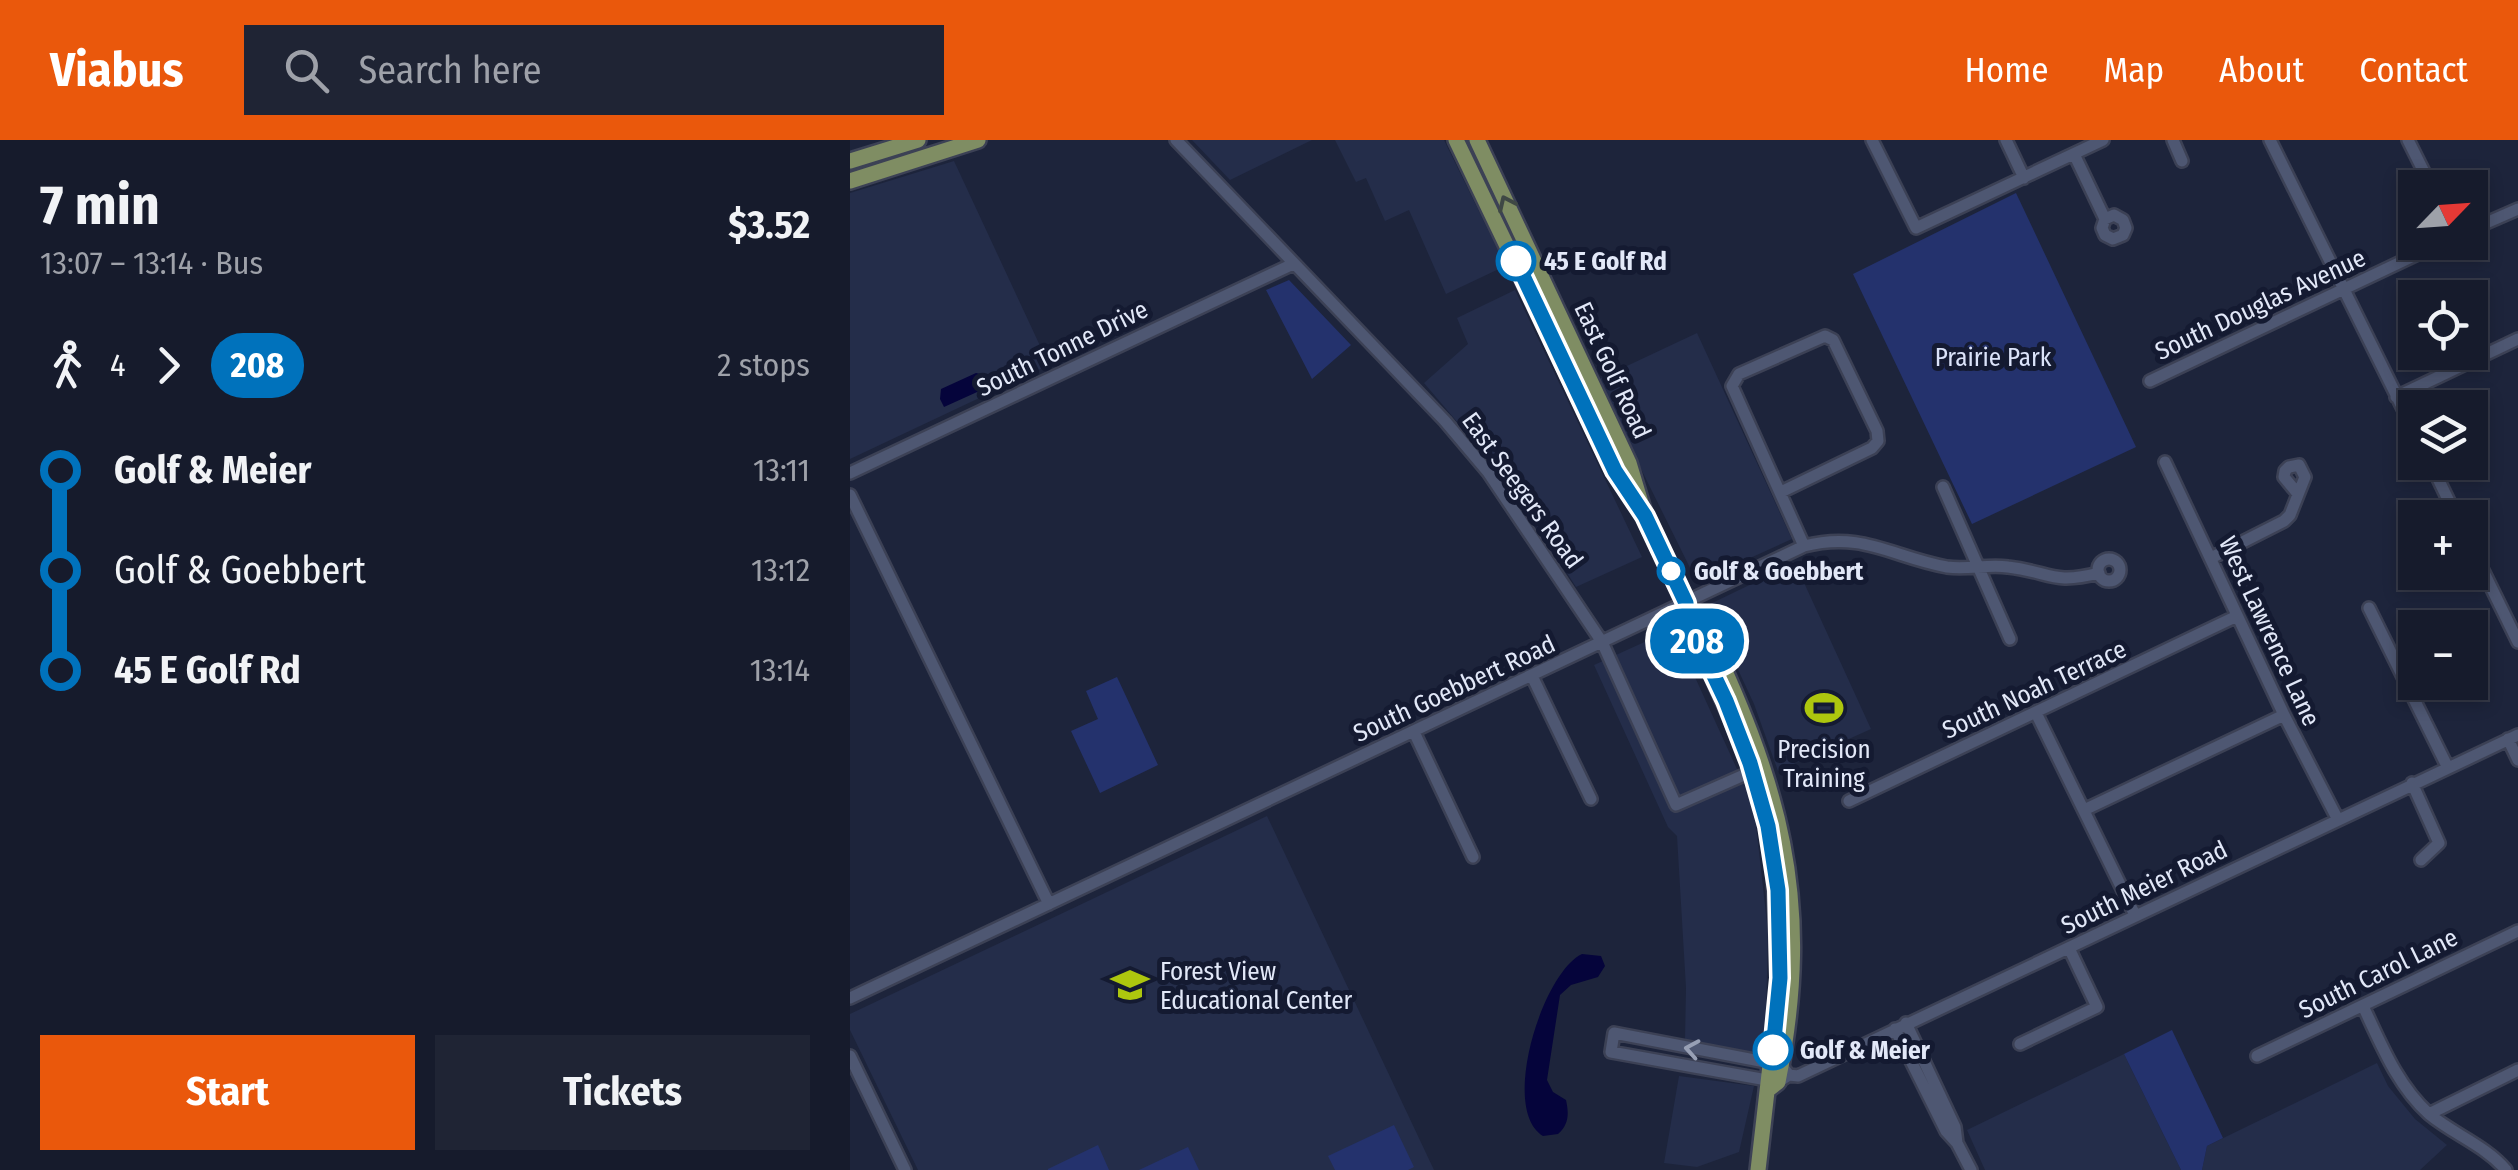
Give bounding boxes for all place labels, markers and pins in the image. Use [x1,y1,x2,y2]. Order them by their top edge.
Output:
marker: 45 E Golf Rd [1497,242,1535,280]
place label: 45 E Golf Rd [1544,247,1667,277]
place label: Golf & Goebbert [1694,557,1865,587]
marker: Golf & Goebbert [1658,558,1684,584]
sports icon: Precision Training [1803,687,1845,729]
place label: Precision Training [1777,735,1871,794]
place label: Forest View Educational Center [1160,957,1353,1016]
school or university icon: Forest View Educational Center [1109,964,1151,1006]
marker: Golf & Meier [1754,1031,1792,1069]
place label: Golf & Meier [1800,1036,1931,1066]

